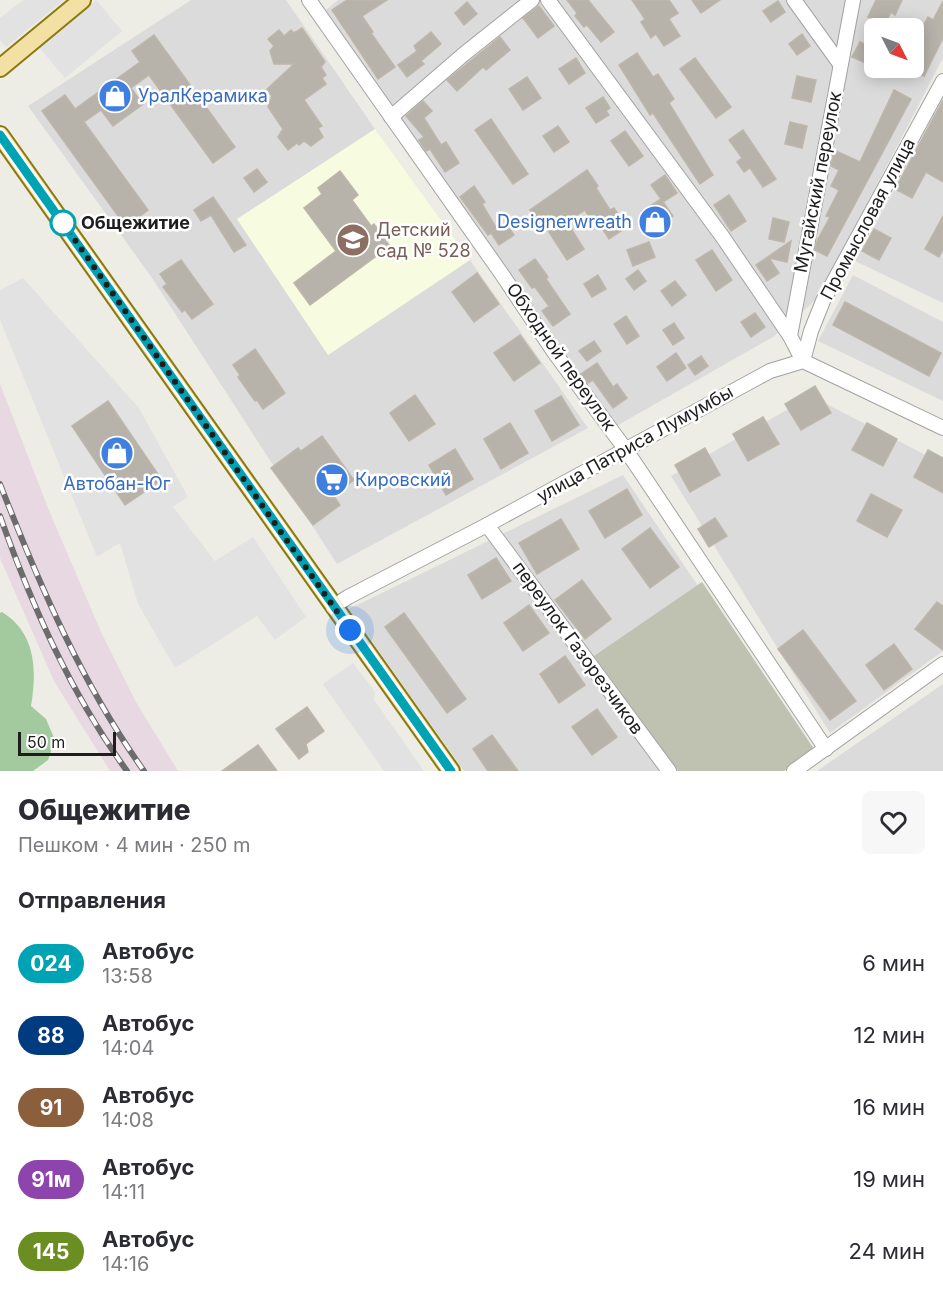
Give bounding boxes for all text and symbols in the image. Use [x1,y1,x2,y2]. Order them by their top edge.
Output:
north arrow [864,18,924,78]
map controls [864,18,924,78]
shop icon: УралКерамика [97,78,133,114]
place label: УралКерамика [138,85,268,106]
street label: Мугайский переулок [790,89,845,274]
street label: Промысловая улица [816,134,919,303]
shop icon: Designerwreath [637,204,673,240]
marker: Общежитие [50,210,76,236]
place label: Designerwreath [497,211,632,232]
place label: Общежитие [81,212,190,233]
place label: Детский сад № 528 [376,219,471,261]
school or university icon: Детский сад № 528 [335,222,371,258]
street label: Обходной переулок [502,279,620,435]
street label: улица Патриса Лумумбы [533,381,737,506]
shop icon: Автобан-Юг [99,435,135,471]
supermarket icon: Кировский [314,462,350,498]
place label: Кировский [355,469,451,490]
place label: Автобан-Юг [63,473,171,494]
street label: переулок Газорезчиков [509,557,648,738]
your location [335,615,365,645]
scale bar [18,729,116,756]
text: 50 m [27,732,65,752]
button: heart [862,791,925,854]
text: Общежитие [18,793,190,827]
text: Пешком · 4 мин · 250 m [18,833,251,857]
text: Отправления [18,887,166,913]
text: Автобус [102,938,195,964]
text: 6 мин [862,950,925,976]
text: 024 [30,951,72,976]
text: 13:58 [102,964,153,988]
text: Автобус [102,1010,195,1036]
text: 12 мин [853,1022,925,1048]
text: 88 [37,1023,65,1048]
text: 14:04 [102,1036,154,1060]
text: Автобус [102,1082,195,1108]
text: 16 мин [853,1094,925,1120]
text: 91 [40,1095,62,1120]
text: 14:08 [102,1108,154,1132]
text: Автобус [102,1154,195,1180]
text: 19 мин [853,1166,925,1192]
text: 91м [31,1167,71,1192]
text: 14:11 [102,1180,145,1204]
text: Автобус [102,1226,195,1252]
text: 24 мин [849,1238,925,1264]
text: 145 [33,1239,69,1264]
text: 14:16 [102,1252,149,1276]

